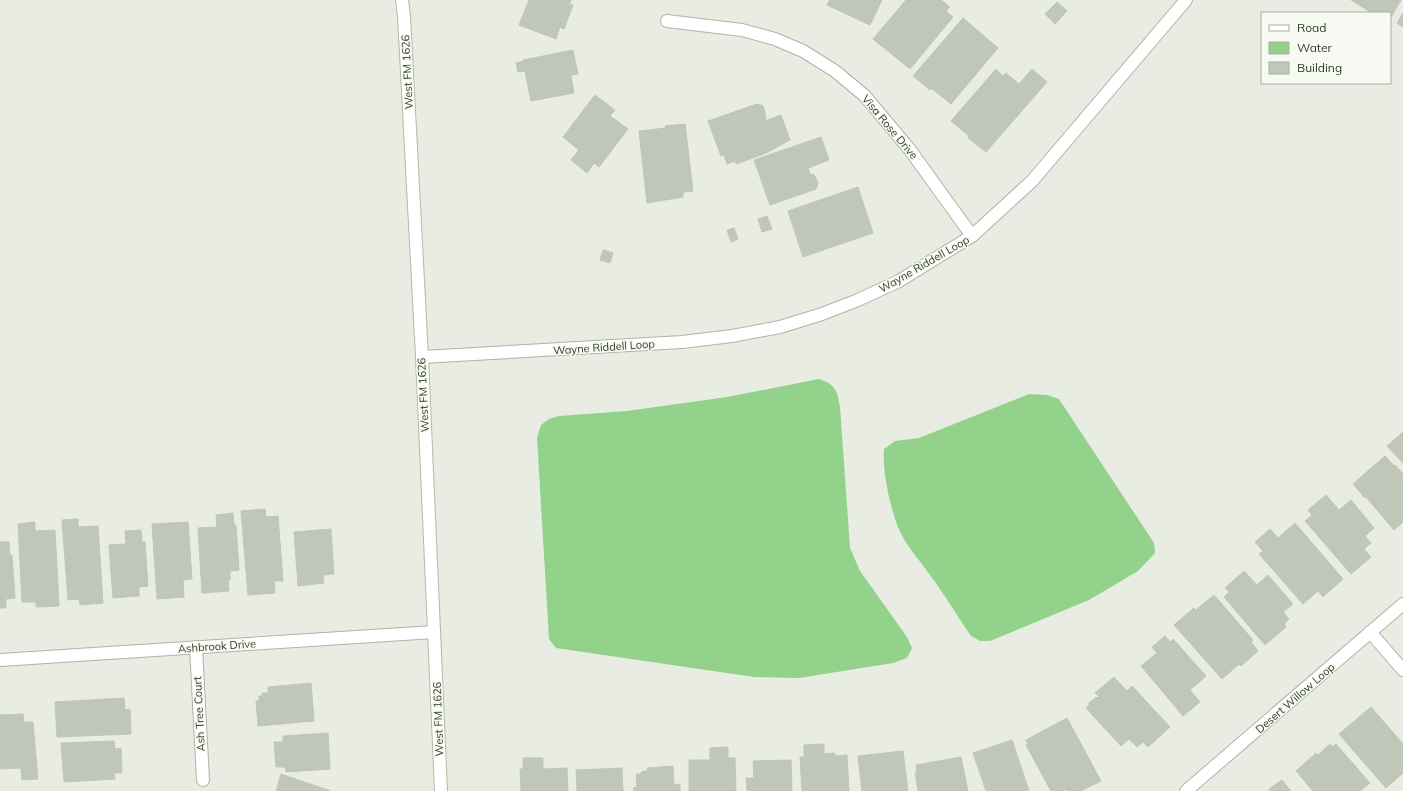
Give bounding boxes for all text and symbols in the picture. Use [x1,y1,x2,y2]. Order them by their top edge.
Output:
legend [1261,12,1391,84]
text: Road [1297,20,1326,35]
street label: West FM 1626 [398,34,416,110]
text: Water [1297,40,1333,55]
text: Building [1297,60,1342,75]
street label: Visa Rose Drive [859,92,921,162]
street label: Wayne Riddell Loop [876,232,972,296]
street label: Wayne Riddell Loop [553,336,656,358]
street label: West FM 1626 [414,357,432,433]
street label: Ashbrook Drive [178,636,256,656]
street label: Desert Willow Loop [1252,660,1338,736]
street label: Ash Tree Court [190,676,208,752]
street label: West FM 1626 [430,681,446,757]

